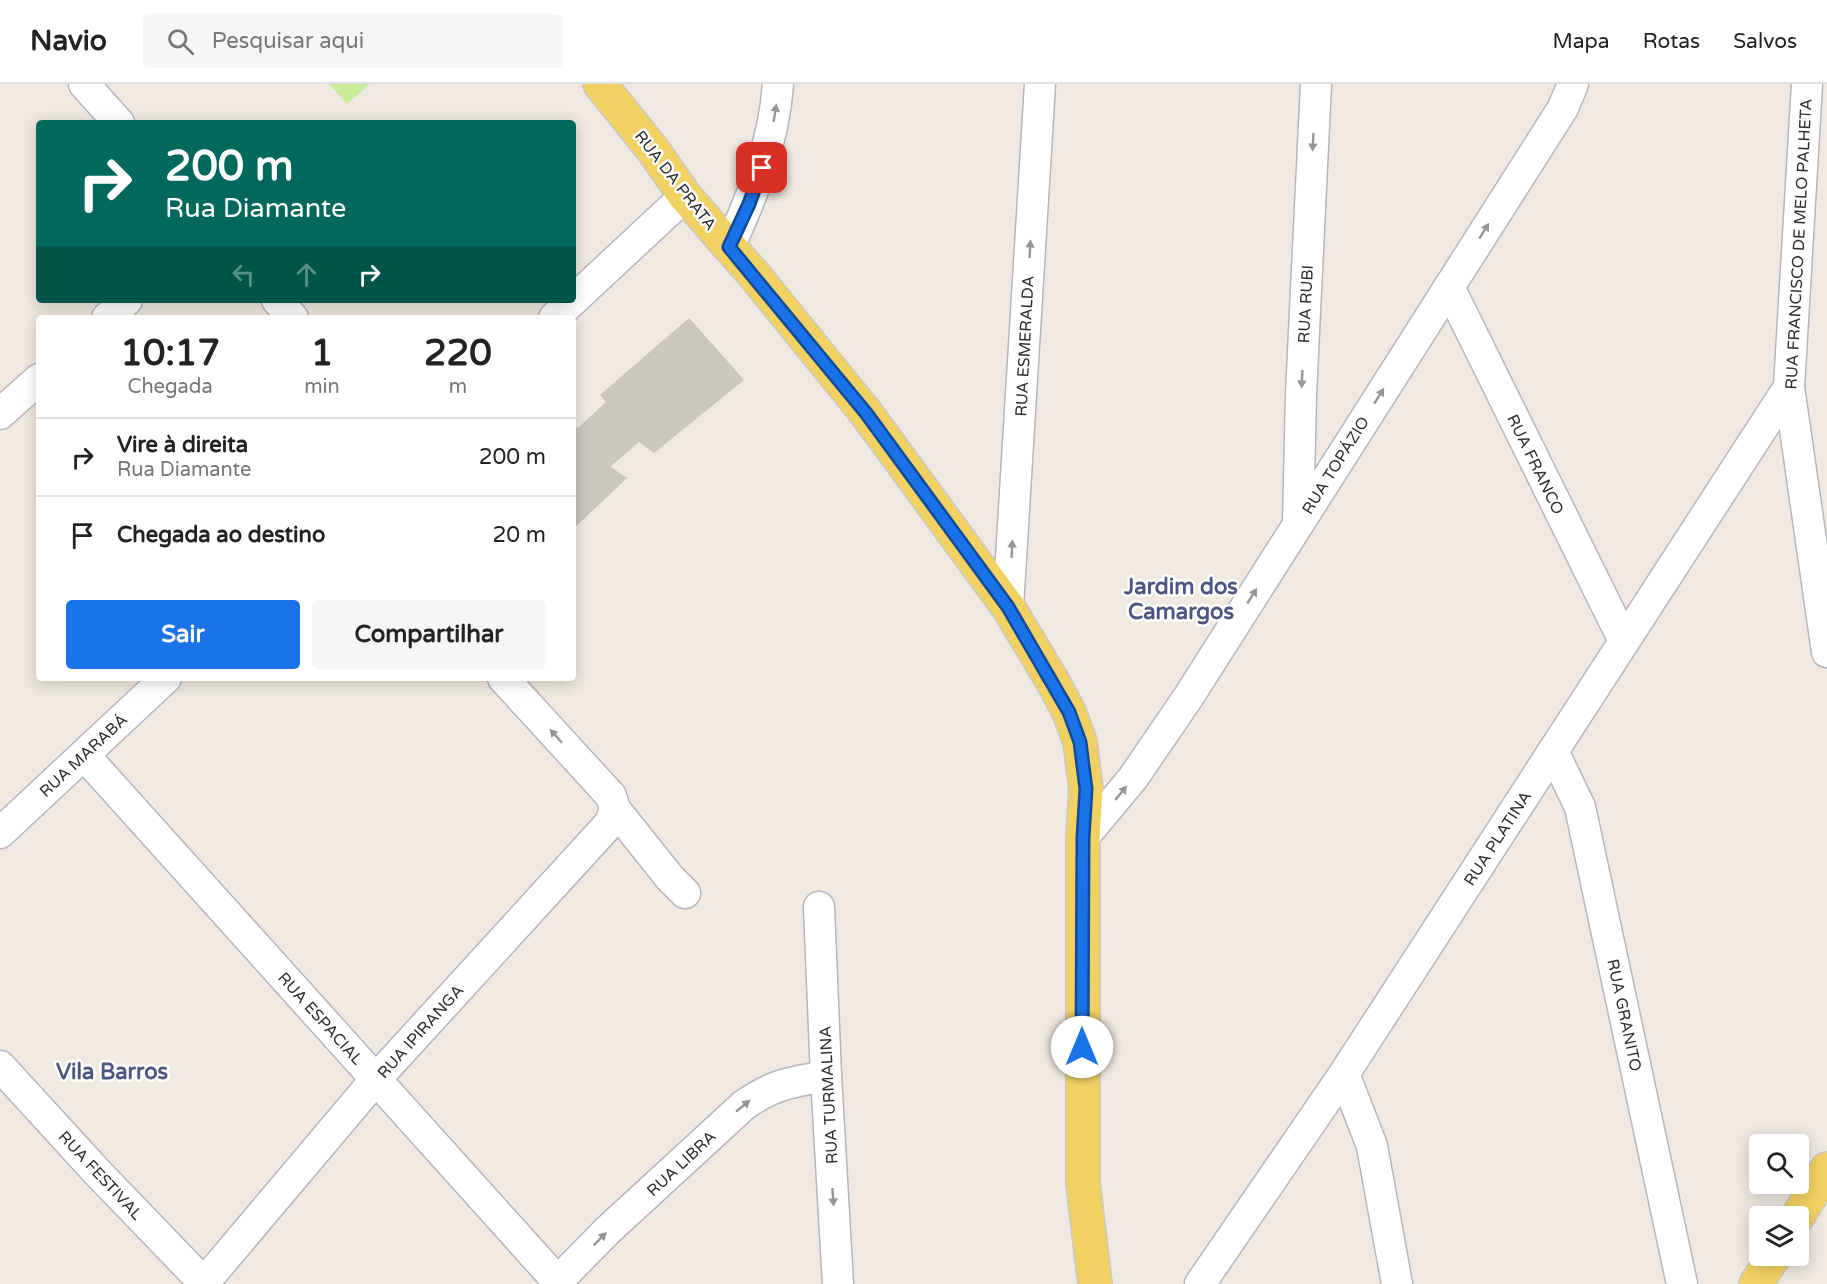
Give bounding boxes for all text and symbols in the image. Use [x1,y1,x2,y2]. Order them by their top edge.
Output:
search box [143,14,563,68]
text: Navio [30,24,107,58]
icon: search [164,25,197,58]
text: Pesquisar aqui [212,28,364,54]
text: Mapa [1552,29,1610,54]
text: Rotas [1643,29,1700,54]
text: Salvos [1733,29,1797,54]
street label: RUA FRANCISCO DE MELO PALHETA [1781,98,1817,390]
one-way arrow [771,103,780,122]
street label: RUA DA PRATA [630,127,720,234]
one-way arrow [1308,133,1317,152]
text: 200 m [165,141,294,192]
pin [736,142,787,193]
icon: right [66,144,144,222]
icon: arrive [745,151,778,184]
text: Rua Diamante [165,192,346,225]
one-way arrow [1478,224,1490,240]
one-way arrow [1025,240,1034,259]
icon: left [227,258,260,291]
icon: ahead [290,258,323,291]
icon: right [353,258,386,291]
street label: RUA RUBI [1294,264,1318,344]
street label: RUA ESMERALDA [1011,275,1039,417]
text: 10:17 [120,332,220,375]
text: 1 [311,332,333,375]
text: 220 [424,332,492,375]
one-way arrow [1297,370,1306,389]
text: Chegada [128,375,213,399]
text: min [304,375,340,399]
text: m [449,375,467,399]
one-way arrow [1374,388,1385,404]
street label: RUA FRANCO [1502,411,1568,518]
street label: RUA TOPÁZIO [1298,413,1374,518]
text: Vire à direita [117,432,248,458]
icon: right [66,441,99,474]
text: 200 m [479,444,546,470]
text: Rua Diamante [117,458,251,482]
icon: arrive [66,519,99,552]
text: Chegada ao destino [117,522,325,548]
text: 20 m [492,522,546,548]
one-way arrow [1007,539,1016,558]
district label: Jardim dos Camargos [1123,574,1238,625]
one-way arrow [1246,588,1257,604]
button: Sair [66,600,300,669]
button: Compartilhar [312,600,546,669]
street label: RUA MARABÁ [36,710,132,802]
one-way arrow [549,729,563,744]
one-way arrow [1114,785,1127,801]
street label: RUA PLATINA [1460,787,1536,890]
street label: RUA GRANITO [1602,957,1646,1073]
street label: RUA ESPACIAL [273,968,367,1069]
street label: RUA IPIRANGA [373,981,468,1083]
position arrow [1050,1015,1114,1079]
street label: RUA TURMALINA [815,1025,843,1165]
district label: Vila Barros [56,1059,169,1085]
one-way arrow [736,1100,751,1113]
street label: RUA FESTIVAL [54,1127,147,1224]
street label: RUA LIBRA [643,1127,721,1201]
map controls [1749,1134,1809,1266]
button: search [1749,1134,1809,1194]
one-way arrow [828,1188,838,1207]
button: layers [1749,1206,1809,1266]
one-way arrow [593,1232,607,1246]

